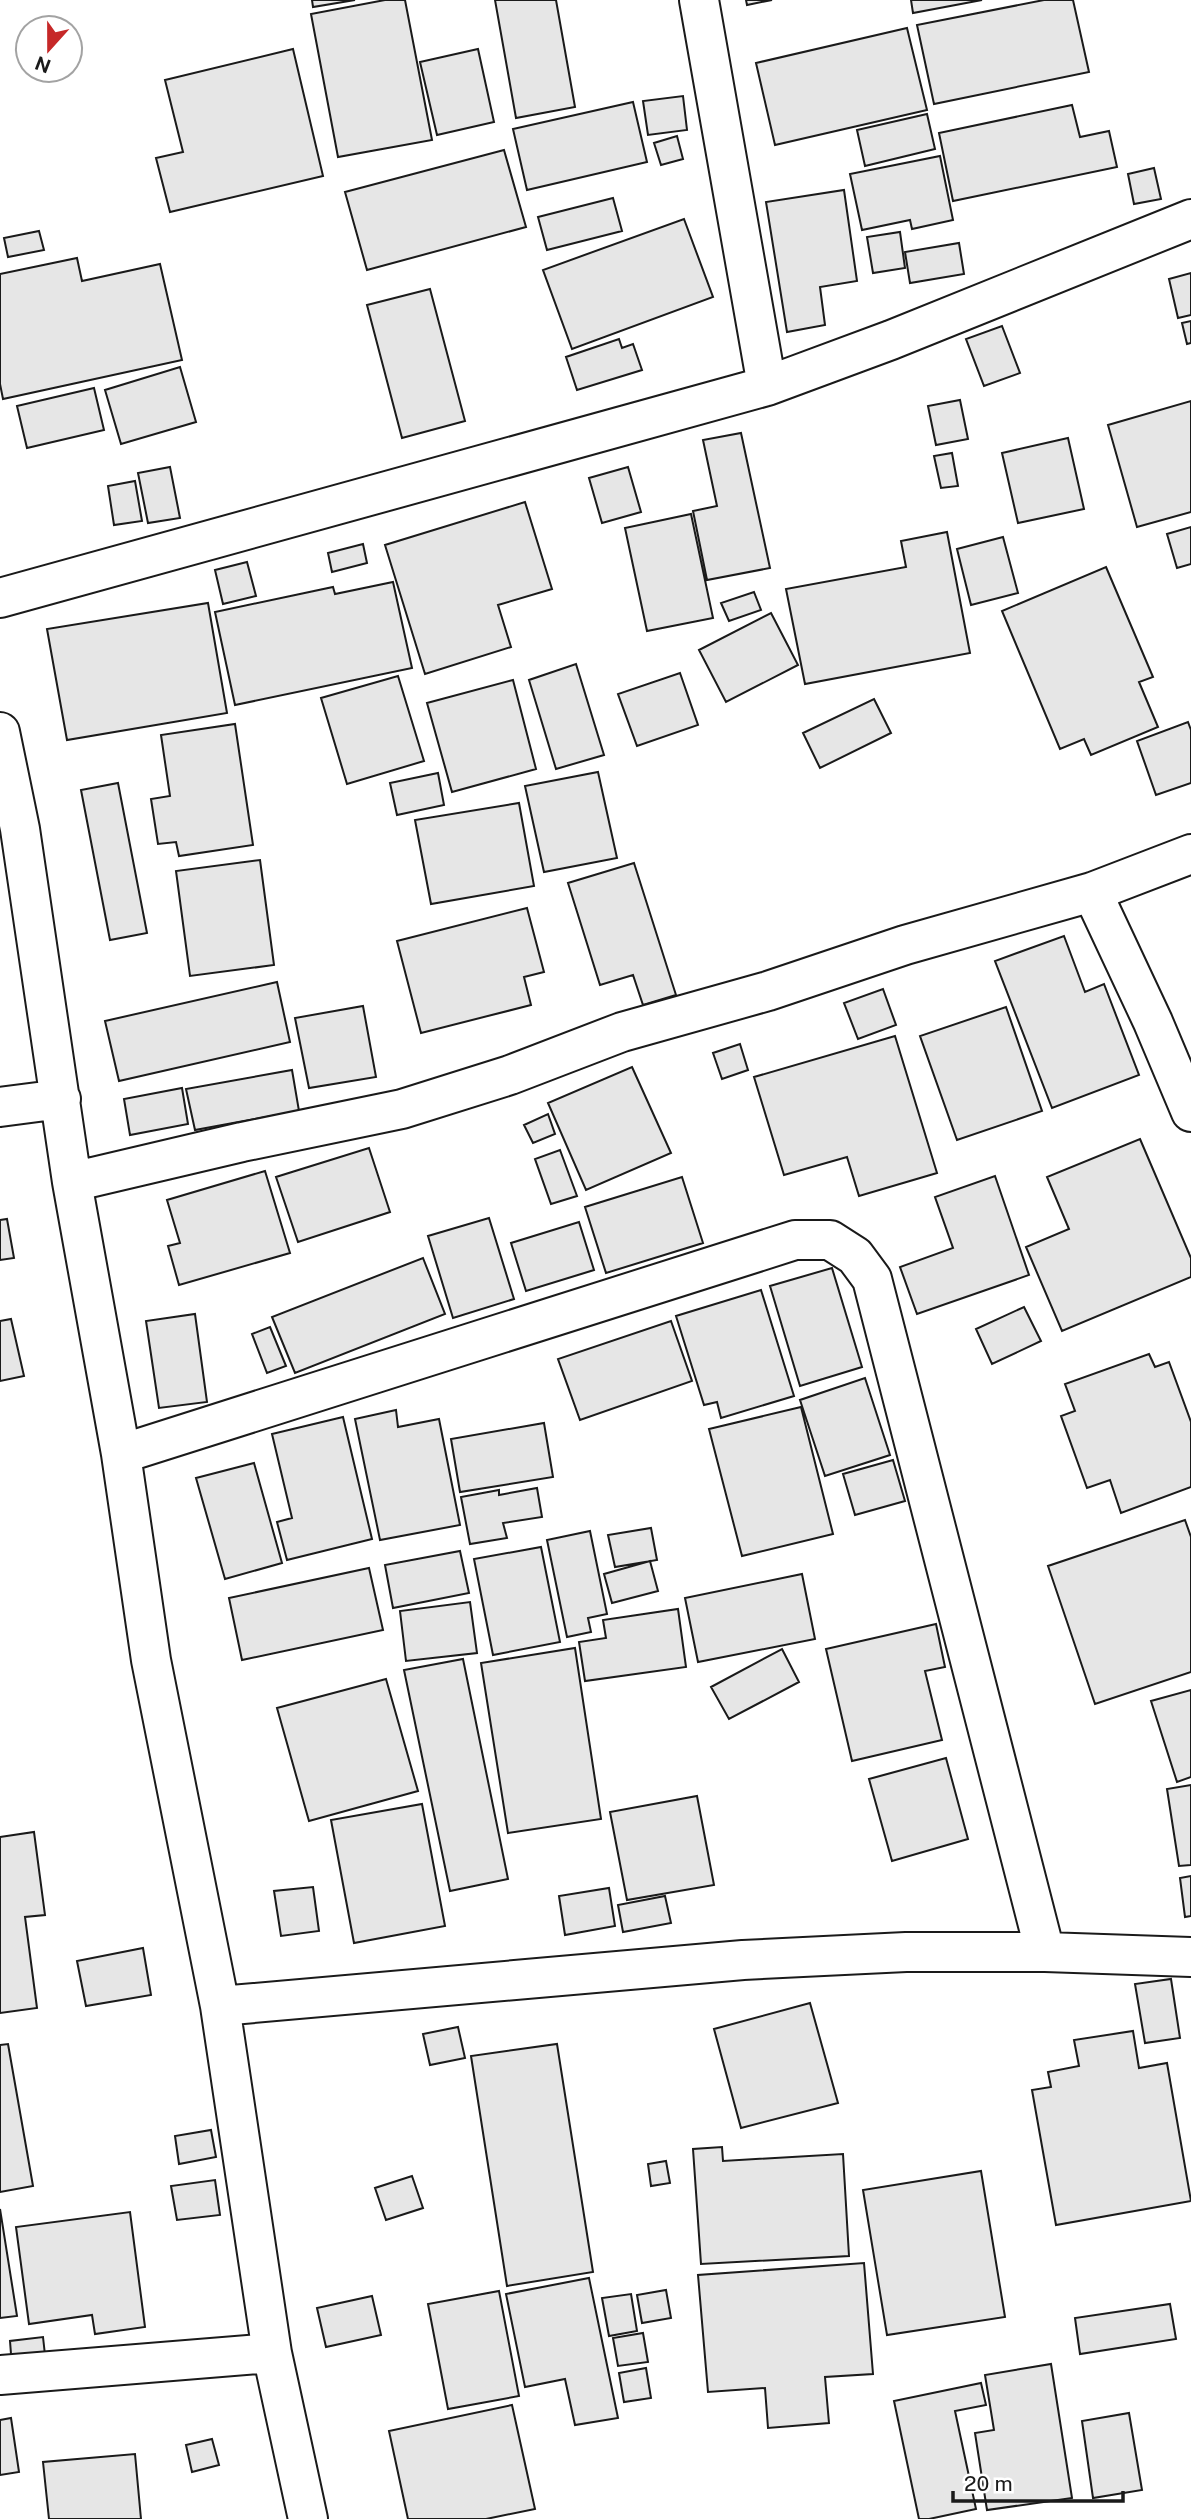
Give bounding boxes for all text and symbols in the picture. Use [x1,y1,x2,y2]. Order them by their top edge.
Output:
north arrow [14,14,84,84]
text: N [32,52,54,78]
scale bar [953,2460,1123,2504]
text: 20 m [964,2471,1013,2496]

